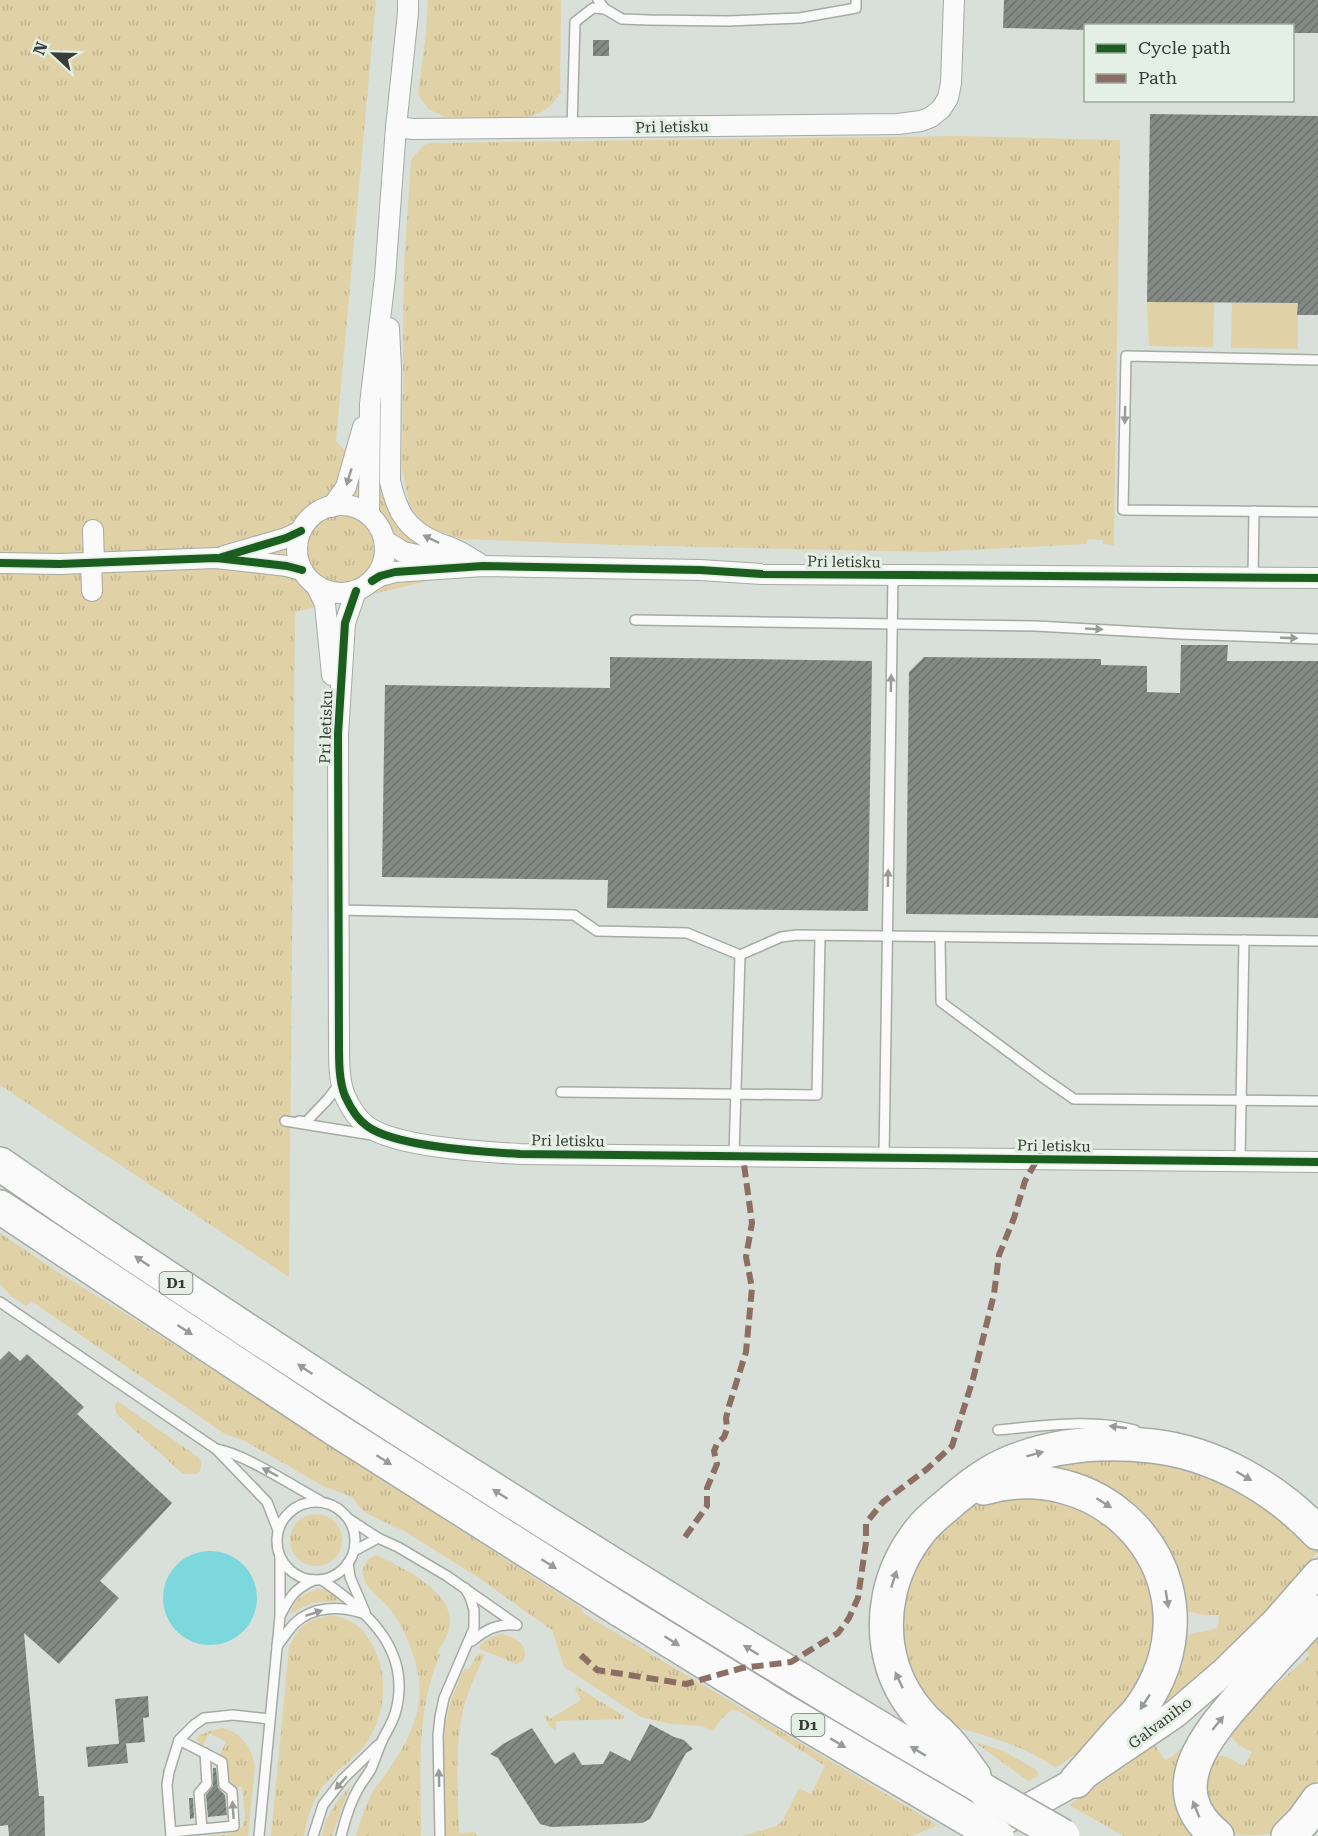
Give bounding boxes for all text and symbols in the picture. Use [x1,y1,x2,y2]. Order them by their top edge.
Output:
north arrow [24,24,84,84]
legend [1084,24,1294,102]
text: Cycle path [1138,37,1231,58]
text: N [29,39,52,58]
text: Path [1138,67,1177,88]
street label: Pri letisku [635,117,710,137]
one-way arrow [1120,405,1130,424]
one-way arrow [344,468,353,486]
one-way arrow [422,535,439,544]
street label: Pri letisku [807,552,882,572]
one-way arrow [1085,625,1104,634]
one-way arrow [1279,633,1298,642]
one-way arrow [886,673,896,692]
street label: Pri letisku [316,689,336,764]
one-way arrow [883,868,893,887]
street label: Pri letisku [531,1131,606,1151]
street label: Pri letisku [1017,1136,1092,1156]
one-way arrow [134,1255,151,1266]
road number: D1 [160,1272,192,1294]
one-way arrow [177,1325,194,1336]
one-way arrow [296,1363,313,1374]
one-way arrow [1108,1423,1127,1432]
one-way arrow [1026,1449,1044,1458]
one-way arrow [376,1454,392,1465]
one-way arrow [261,1467,278,1477]
one-way arrow [1236,1471,1252,1482]
one-way arrow [492,1488,508,1499]
one-way arrow [1096,1498,1112,1509]
one-way arrow [541,1559,557,1570]
one-way arrow [889,1570,899,1588]
one-way arrow [1163,1590,1172,1609]
one-way arrow [306,1608,324,1617]
one-way arrow [664,1636,680,1647]
one-way arrow [743,1645,759,1656]
one-way arrow [894,1672,903,1689]
street label: Galvaniho [1125,1693,1195,1753]
one-way arrow [1139,1694,1150,1710]
road number: D1 [792,1714,824,1736]
one-way arrow [1211,1715,1224,1731]
one-way arrow [830,1737,846,1748]
one-way arrow [910,1745,926,1756]
one-way arrow [434,1768,444,1787]
one-way arrow [335,1775,348,1790]
one-way arrow [1191,1799,1201,1817]
one-way arrow [228,1800,237,1819]

